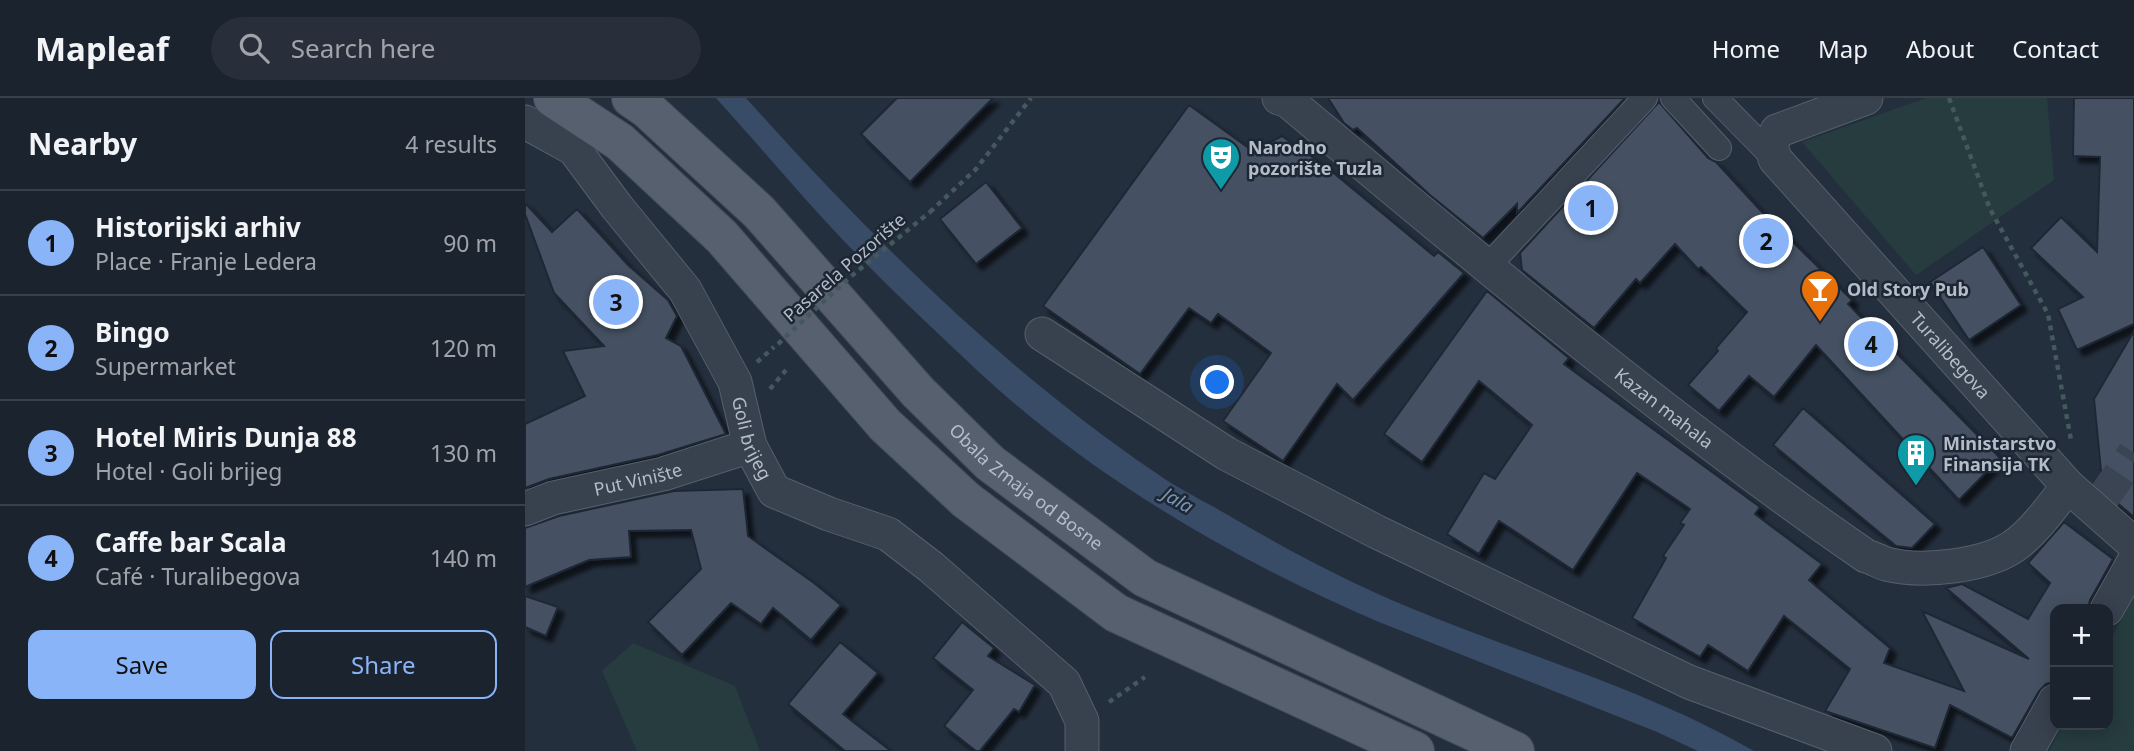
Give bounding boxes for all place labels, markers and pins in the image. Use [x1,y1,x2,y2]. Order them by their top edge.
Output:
place label: Narodno pozorište Tuzla [1248,135,1382,180]
theatre icon: Narodno pozorište Tuzla [1200,136,1242,191]
pin: 1 [1568,182,1614,234]
pin: 2 [1743,215,1789,267]
bar icon: Old Story Pub [1799,268,1841,323]
pin: 3 [593,276,639,328]
place label: Old Story Pub [1847,277,1969,301]
pin: 4 [1848,318,1894,370]
place label: Ministarstvo Finansija TK [1943,431,2057,476]
building icon: Ministarstvo Finansija TK [1895,432,1937,487]

